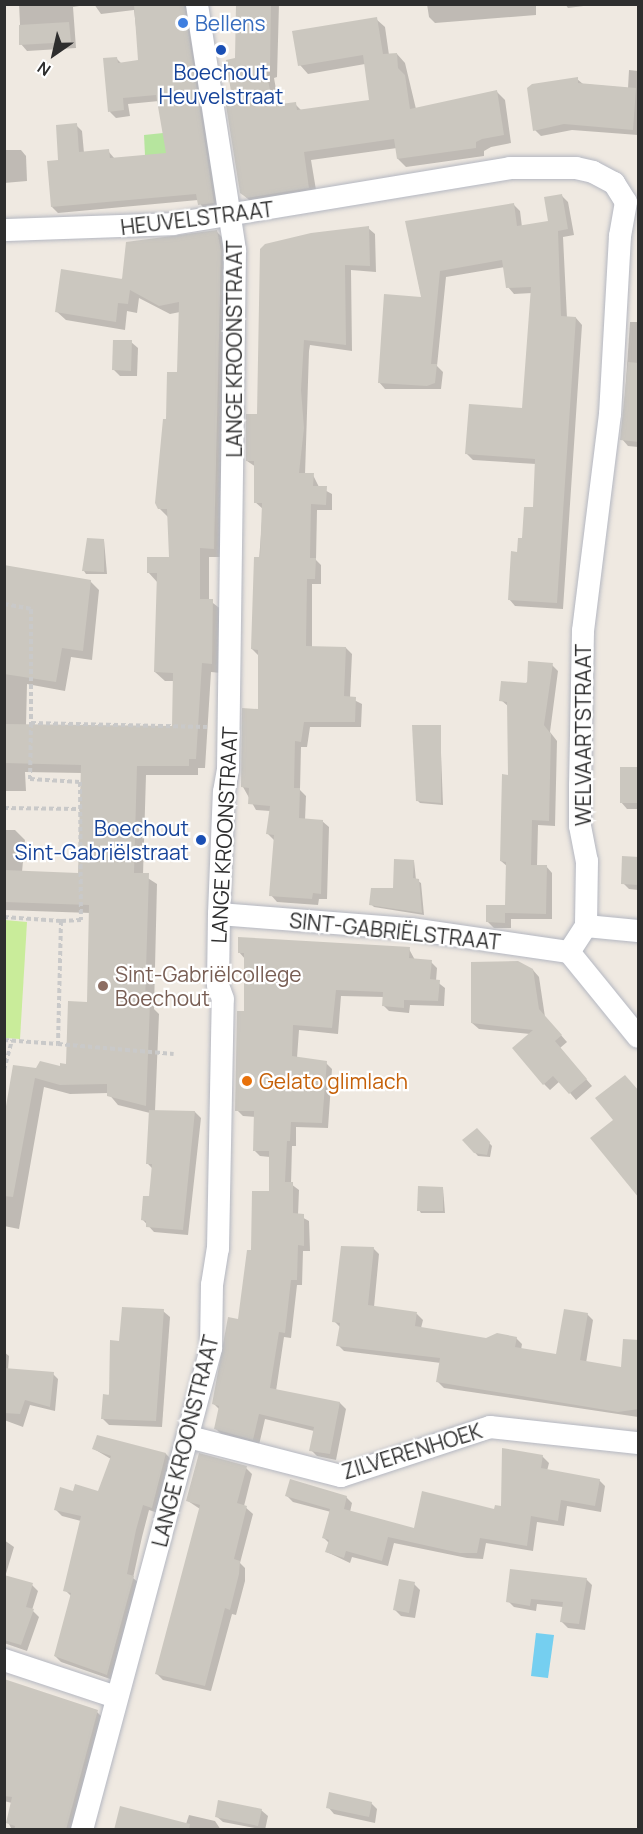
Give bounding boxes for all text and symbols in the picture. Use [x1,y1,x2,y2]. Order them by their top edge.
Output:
place label: Bellens [195,10,265,36]
marker: Bellens [176,16,190,30]
north arrow [24,24,84,84]
marker: Boechout Heuvelstraat [214,43,228,57]
text: N [33,57,55,81]
place label: Boechout Heuvelstraat [159,59,283,109]
street label: HEUVELSTRAAT [119,196,275,240]
street label: LANGE KROONSTRAAT [221,240,247,458]
street label: WELVAARTSTRAAT [570,644,596,826]
street label: LANGE KROONSTRAAT [206,726,242,944]
place label: Boechout Sint-Gabriëlstraat [15,815,189,865]
marker: Boechout Sint-Gabriëlstraat [194,833,208,847]
street label: SINT-GABRIËLSTRAAT [288,907,502,955]
place label: Sint-Gabriëlcollege Boechout [115,961,302,1011]
marker: Sint-Gabriëlcollege Boechout [96,979,110,993]
place label: Gelato glimlach [259,1068,408,1094]
marker: Gelato glimlach [240,1074,254,1088]
street label: LANGE KROONSTRAAT [147,1333,223,1549]
street label: ZILVERENHOEK [339,1418,485,1484]

